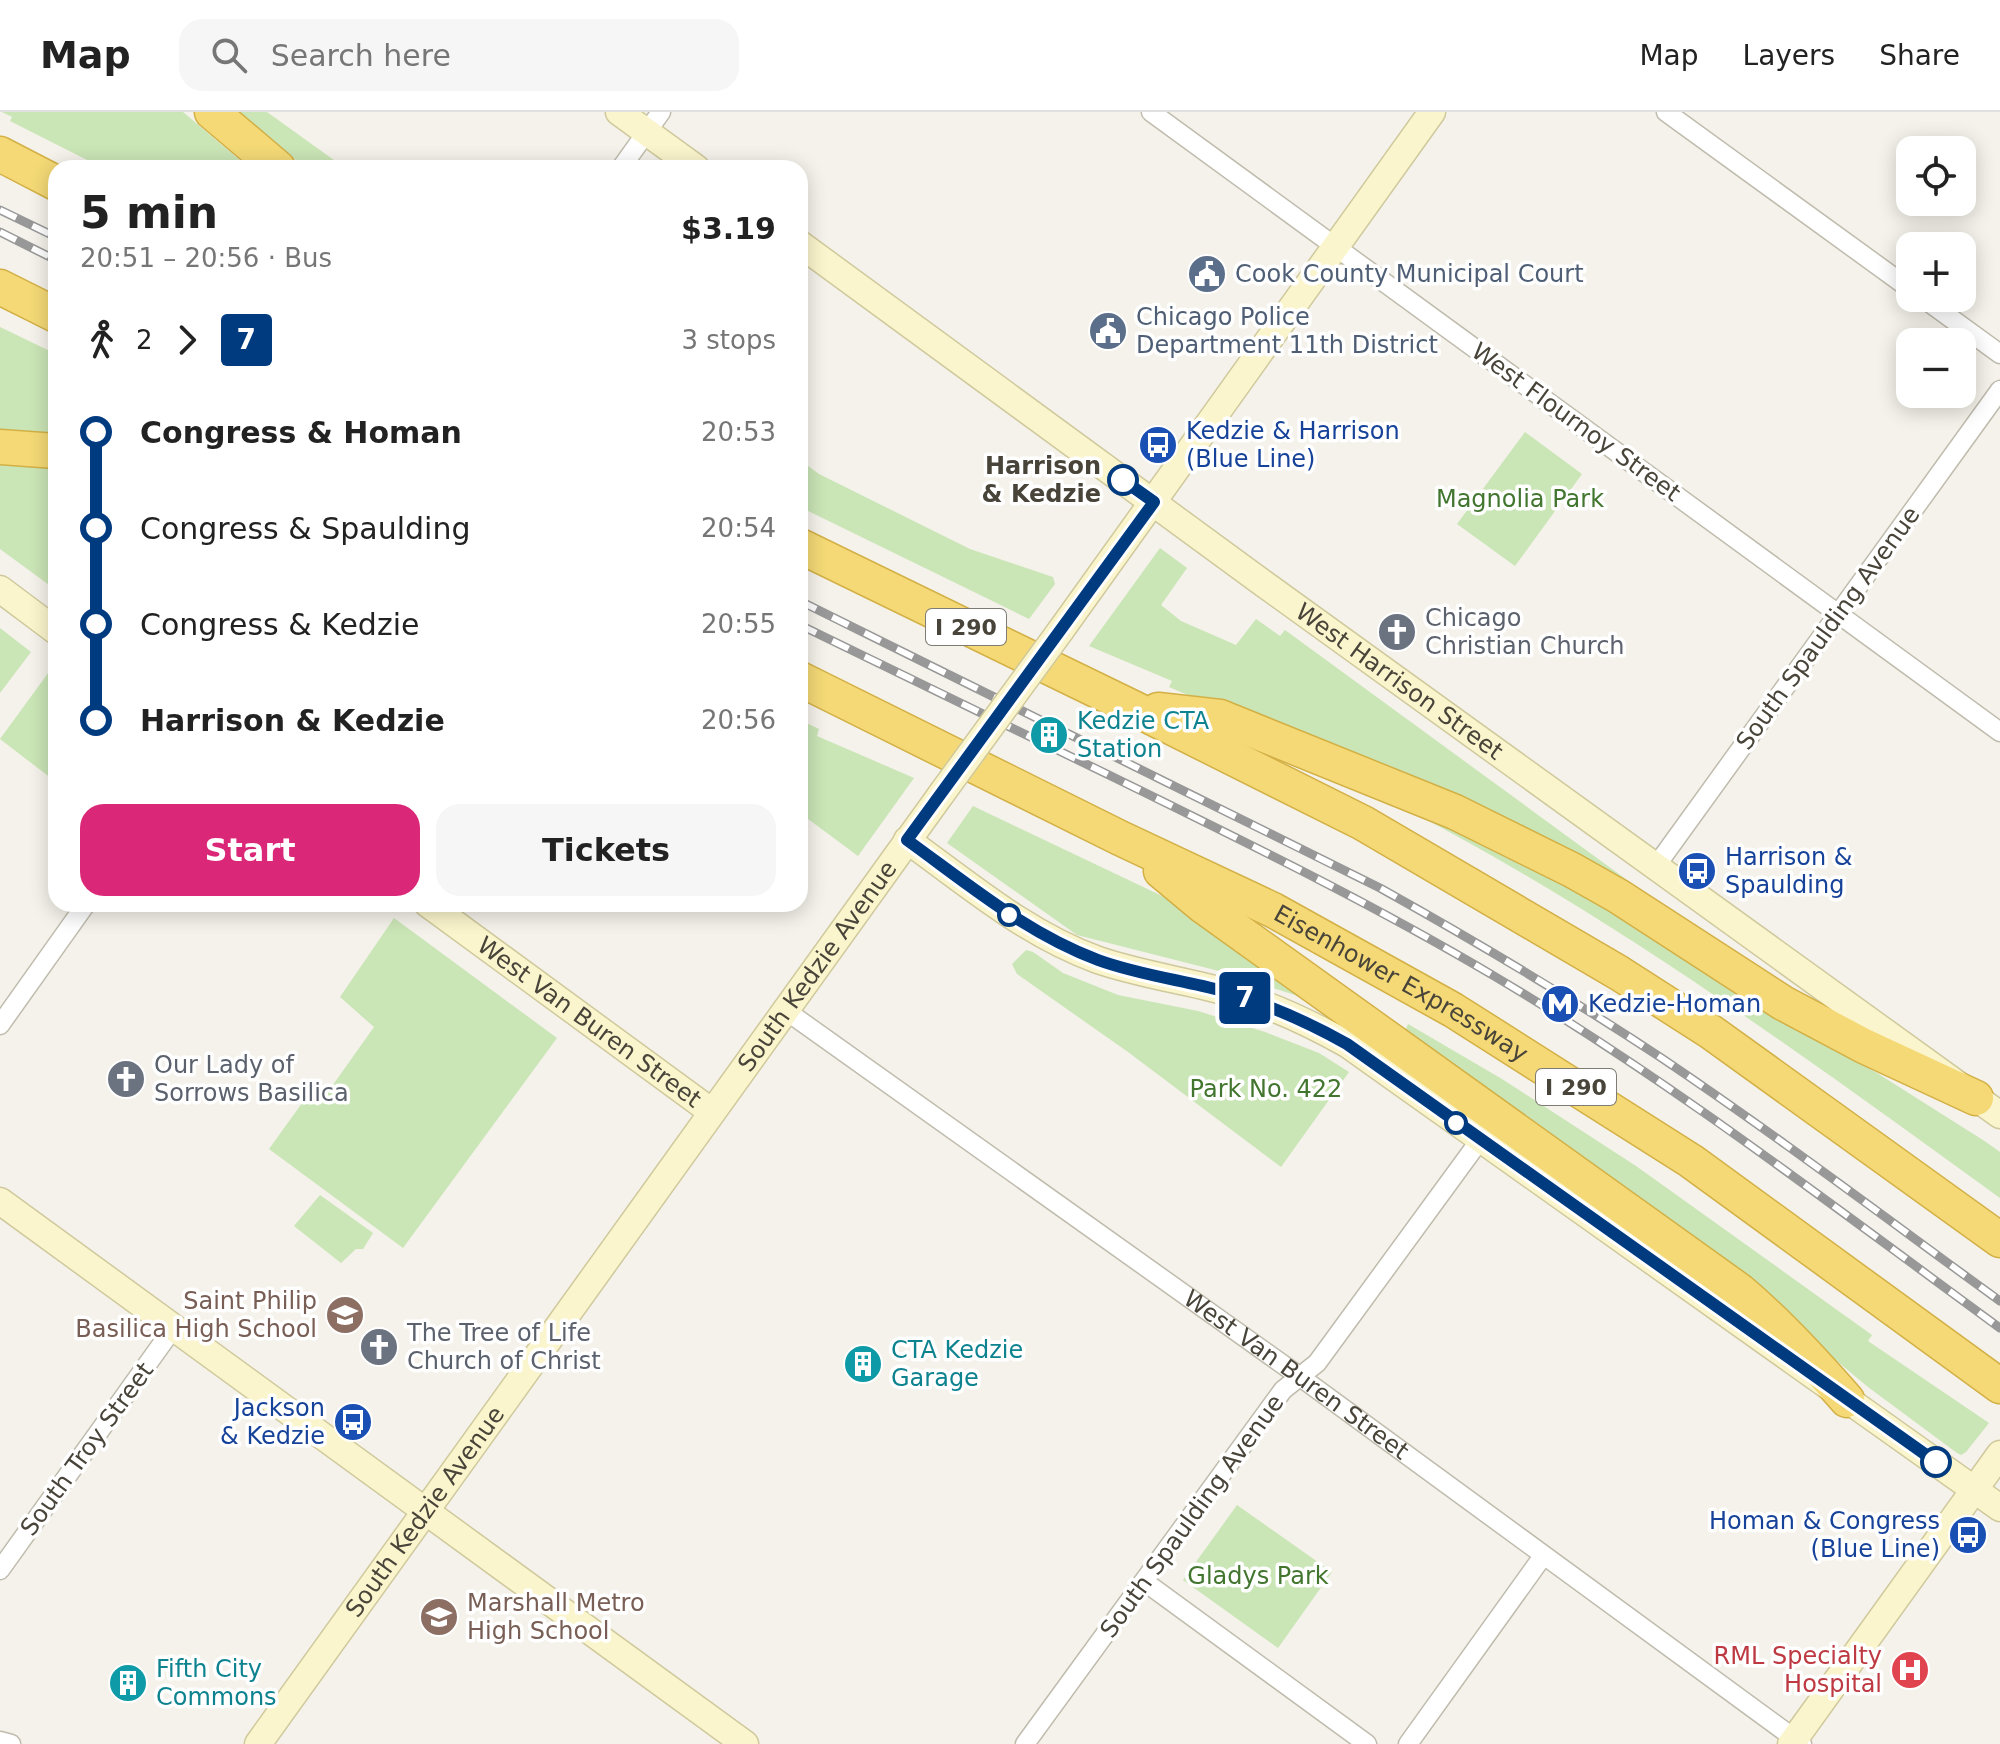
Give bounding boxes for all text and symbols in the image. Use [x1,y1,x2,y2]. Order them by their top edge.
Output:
search box [179,19,739,91]
text: Map [40,33,131,77]
icon: search [207,33,251,77]
text: Search here [271,38,451,73]
text: Map [1639,39,1699,72]
text: Layers [1743,39,1835,72]
text: Share [1879,39,1960,72]
map controls [1896,136,1976,408]
button: locate [1896,136,1976,216]
text: 5 min [80,187,218,238]
text: $3.19 [681,211,776,246]
button: + [1896,232,1976,312]
text: 20:51 – 20:56 · Bus [80,243,332,273]
public building icon: Cook County Municipal Court [1186,253,1228,295]
place label: Cook County Municipal Court [1235,260,1584,288]
place label: Chicago Police Department 11th District [1136,303,1438,359]
public building icon: Chicago Police Department 11th District [1087,310,1129,352]
icon: walk [80,318,124,362]
icon: forward [165,318,209,362]
text: 7 [237,323,256,356]
text: 2 [136,325,153,355]
text: 3 stops [681,325,776,355]
button: − [1896,328,1976,408]
street label: West Flournoy Street [1466,337,1686,507]
text: Congress & Homan [140,415,462,450]
text: 20:53 [701,417,776,447]
place label: Kedzie & Harrison (Blue Line) [1186,417,1400,473]
bus stop icon: Kedzie & Harrison (Blue Line) [1137,424,1179,466]
place label: Harrison & Kedzie [982,452,1101,508]
marker: Harrison & Kedzie [1108,465,1138,495]
park label: Magnolia Park [1436,485,1604,513]
street label: South Spaulding Avenue [1730,501,1926,755]
text: Congress & Spaulding [140,511,470,546]
text: 20:54 [701,513,776,543]
street label: West Harrison Street [1290,597,1508,766]
place label: Chicago Christian Church [1425,604,1625,660]
text: Congress & Kedzie [140,607,419,642]
text: 20:55 [701,609,776,639]
road number: I 290 [926,609,1006,645]
church icon: Chicago Christian Church [1376,611,1418,653]
text: Harrison & Kedzie [140,703,445,738]
text: 20:56 [701,705,776,735]
place label: Kedzie CTA Station [1077,707,1210,763]
building icon: Kedzie CTA Station [1028,714,1070,756]
button: Start [80,804,420,896]
button: Tickets [436,804,776,896]
place label: Harrison & Spaulding [1725,843,1852,899]
bus stop icon: Harrison & Spaulding [1676,850,1718,892]
street label: South Kedzie Avenue [732,855,903,1077]
street label: Eisenhower Expressway [1269,899,1533,1068]
unlabelled marker [998,904,1020,926]
street label: West Van Buren Street [472,931,707,1113]
line badge: 7 [1219,972,1271,1024]
text: 7 [1235,981,1255,1014]
metro station icon: Kedzie-Homan [1539,983,1581,1025]
place label: Kedzie-Homan [1588,990,1761,1018]
place label: Our Lady of Sorrows Basilica [154,1051,349,1107]
church icon: Our Lady of Sorrows Basilica [105,1058,147,1100]
road number: I 290 [1536,1069,1616,1105]
park label: Park No. 422 [1190,1075,1342,1103]
unlabelled marker [1445,1112,1467,1134]
street label: West Van Buren Street [1178,1284,1414,1465]
place label: Saint Philip Basilica High School [75,1287,317,1343]
school or university icon: Saint Philip Basilica High School [324,1294,366,1336]
place label: The Tree of Life Church of Christ [406,1319,601,1375]
church icon: The Tree of Life Church of Christ [358,1326,400,1368]
place label: CTA Kedzie Garage [891,1336,1023,1392]
building icon: CTA Kedzie Garage [842,1343,884,1385]
street label: South Troy Street [15,1357,159,1541]
street label: South Spaulding Avenue [1094,1389,1290,1643]
place label: Jackson & Kedzie [220,1394,325,1450]
bus stop icon: Jackson & Kedzie [332,1401,374,1443]
street label: South Kedzie Avenue [340,1401,510,1623]
unlabelled marker [1921,1447,1951,1477]
place label: Homan & Congress (Blue Line) [1709,1507,1940,1563]
bus stop icon: Homan & Congress (Blue Line) [1947,1514,1989,1556]
park label: Gladys Park [1187,1562,1329,1590]
place label: Marshall Metro High School [467,1589,645,1645]
school or university icon: Marshall Metro High School [418,1596,460,1638]
place label: RML Specialty Hospital [1714,1642,1882,1698]
hospital icon: RML Specialty Hospital [1889,1649,1931,1691]
place label: Fifth City Commons [156,1655,277,1711]
building icon: Fifth City Commons [107,1662,149,1704]

